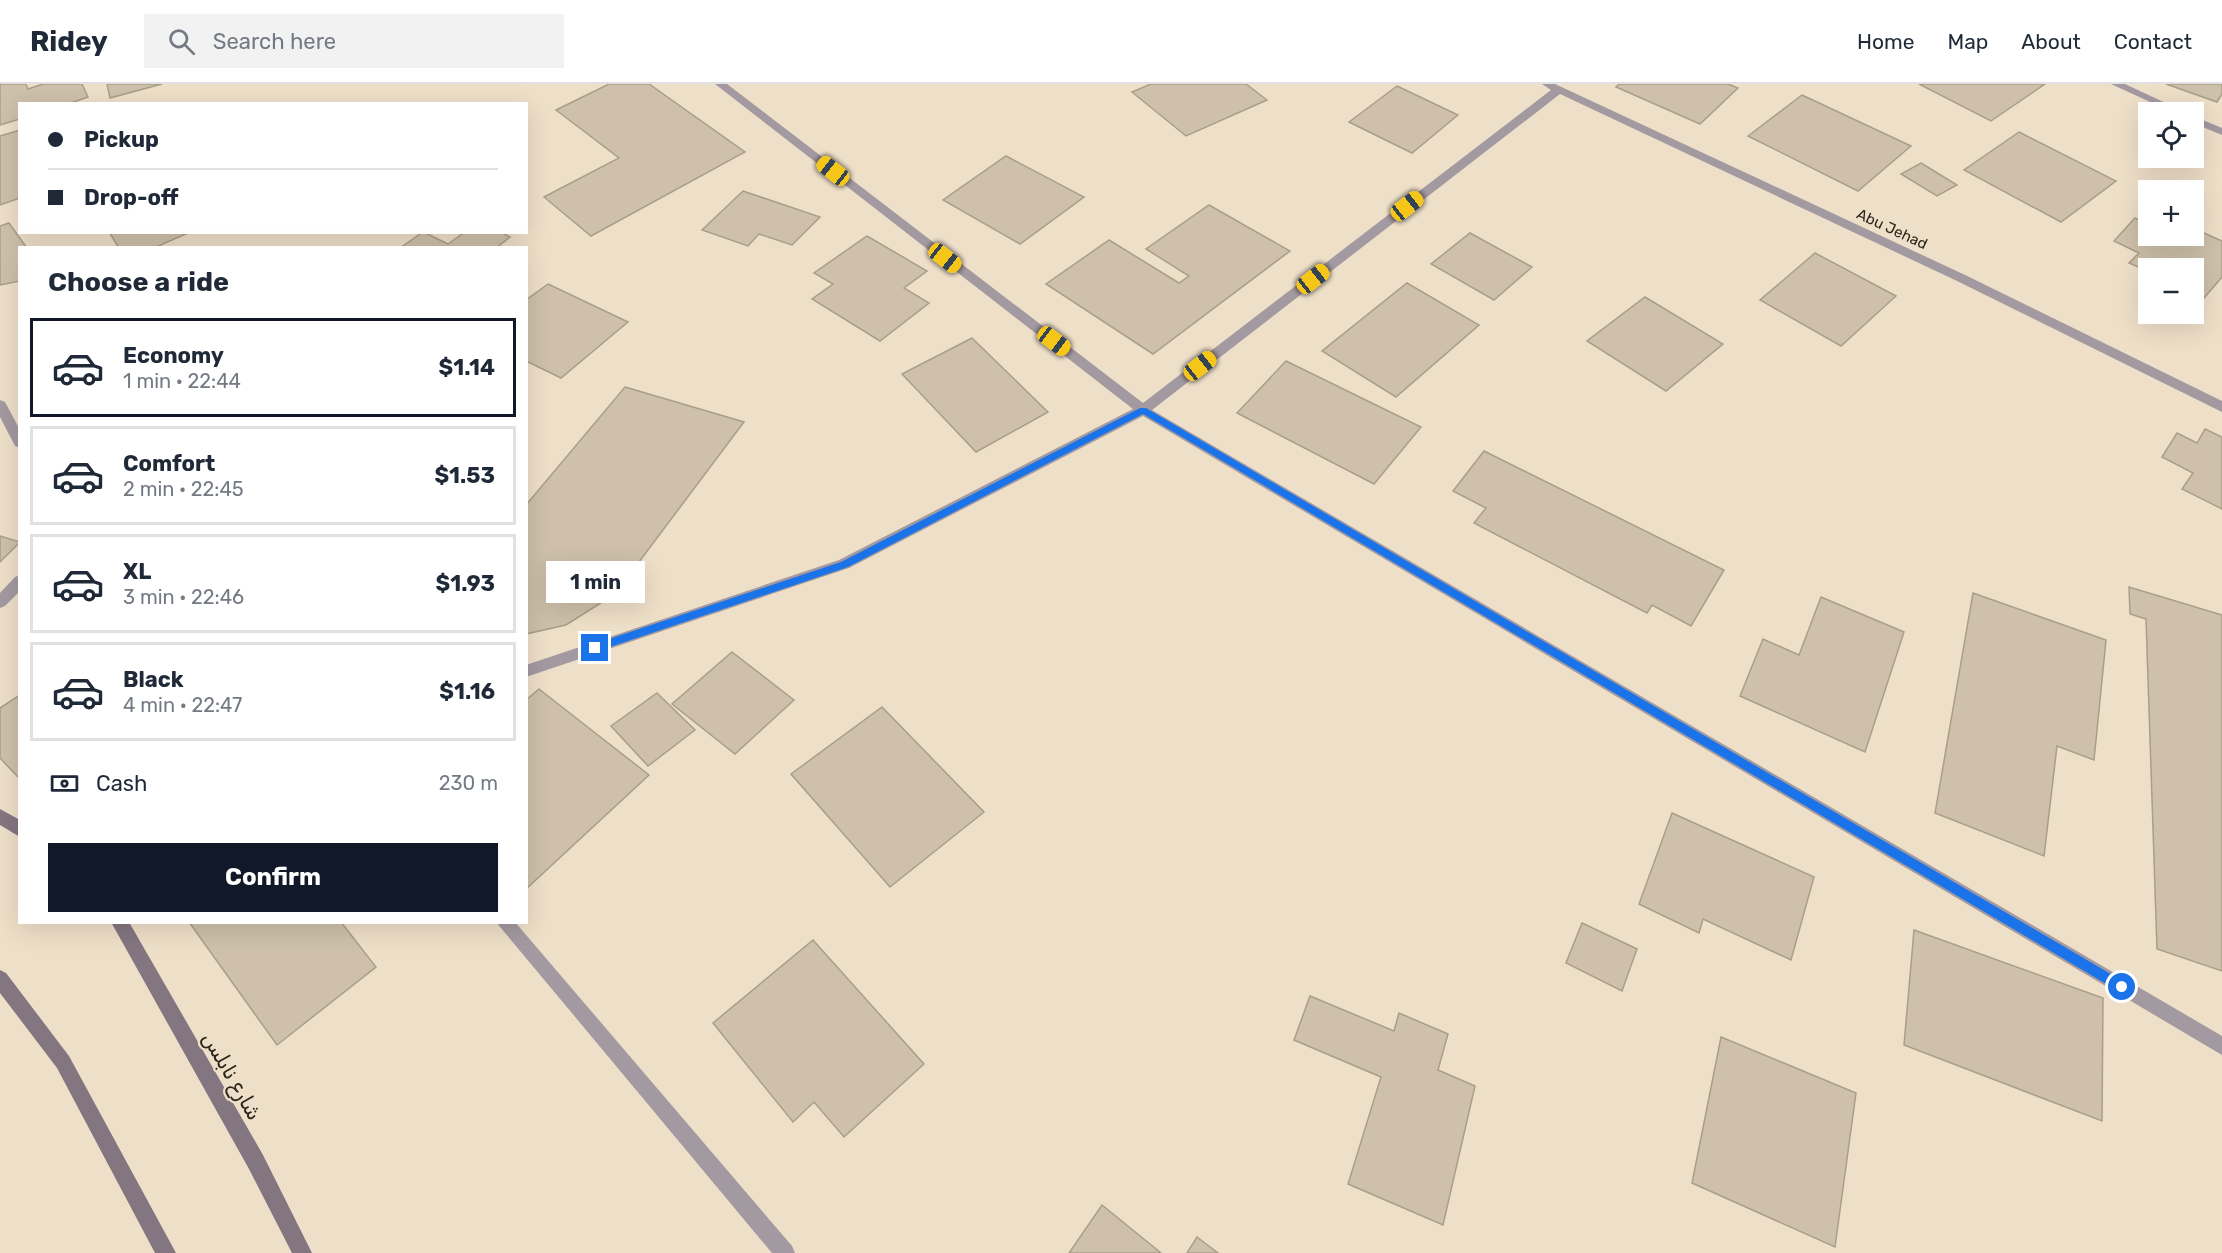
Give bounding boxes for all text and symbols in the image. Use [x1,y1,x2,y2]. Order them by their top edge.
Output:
search box [144,14,564,68]
text: Ridey [30,25,108,58]
icon: search [165,25,198,58]
text: Search here [213,28,336,55]
text: Home [1857,29,1914,54]
text: Map [1947,29,1988,54]
text: About [2021,29,2081,54]
text: Contact [2114,29,2192,54]
map controls [2138,102,2204,324]
button: locate [2138,102,2204,168]
text: Pickup [84,126,159,153]
car [813,153,853,189]
button: + [2138,180,2204,246]
text: Drop-off [84,184,179,211]
car [1387,188,1427,224]
street label: Abu Jehad [1854,205,1930,253]
car [925,240,965,276]
button: − [2138,258,2204,324]
car [1293,261,1333,297]
text: Choose a ride [48,266,229,298]
car [1034,323,1074,359]
icon: car [51,341,105,395]
text: Economy [123,342,224,369]
car [1180,348,1220,384]
text: $1.14 [439,354,495,381]
text: 1 min · 22:44 [123,369,241,393]
icon: car [51,449,105,503]
text: Comfort [123,450,215,477]
text: $1.53 [434,462,495,489]
text: 2 min · 22:45 [123,477,244,501]
icon: car [51,557,105,611]
text: XL [123,558,151,585]
callout: 1 min [546,561,644,603]
text: $1.93 [436,570,495,597]
text: 1 min [570,570,621,594]
text: 3 min · 22:46 [123,585,244,609]
route end [581,634,608,661]
icon: car [51,665,105,719]
text: Black [123,666,184,693]
text: $1.16 [439,678,495,705]
text: 4 min · 22:47 [123,693,242,717]
icon: cash [48,767,81,800]
text: Cash [96,770,147,797]
text: 230 m [439,771,498,795]
button: Confirm [48,843,498,912]
route start [2108,973,2135,1000]
street label: شارع نابلس [195,1027,268,1125]

